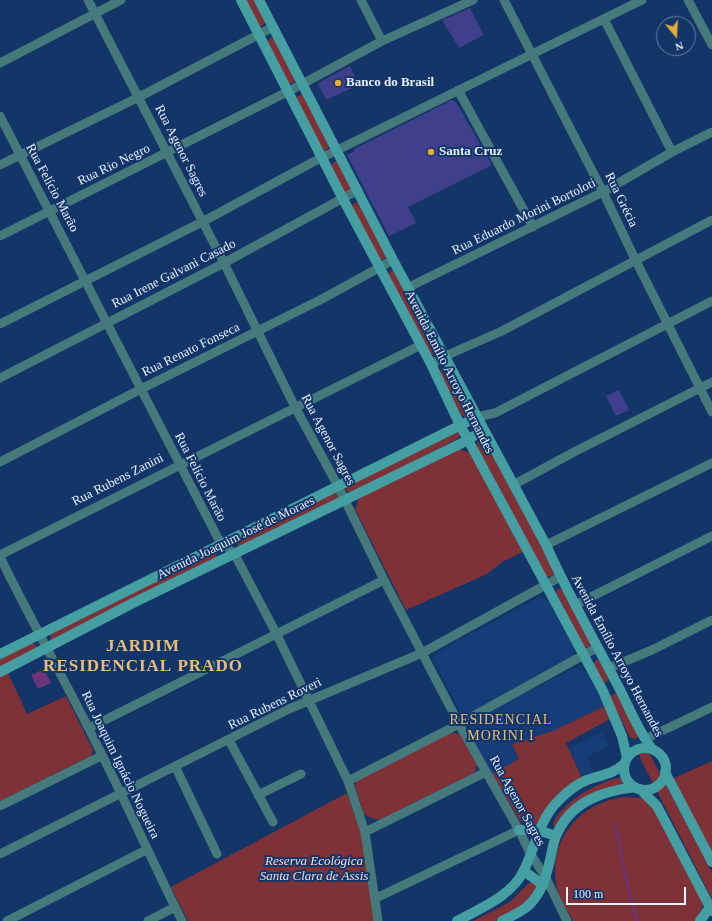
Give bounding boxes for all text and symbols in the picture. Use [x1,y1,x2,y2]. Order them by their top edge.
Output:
north arrow [656,16,696,56]
text: N [674,40,685,53]
place label: Banco do Brasil [346,75,434,91]
marker: Banco do Brasil [333,78,343,88]
street label: Rua Agenor Sagres [151,102,211,200]
street label: Rua Felício Marão [22,141,82,235]
street label: Rua Rio Negro [75,141,153,189]
place label: Santa Cruz [439,144,502,160]
marker: Santa Cruz [426,147,436,157]
street label: Rua Grécia [601,170,641,230]
street label: Rua Eduardo Morini Bortoloti [450,175,598,259]
street label: Rua Irene Galvani Casado [110,236,238,312]
street label: Avenida Emílio Arroyo Hernandes [401,288,497,456]
street label: Rua Renato Fonseca [140,320,242,380]
street label: Rua Agenor Sagres [297,392,359,488]
street label: Rua Felício Marão [171,430,229,524]
street label: Rua Rubens Zanini [70,450,166,510]
street label: Avenida Joaquim José de Moraes [154,493,318,583]
street label: Avenida Emílio Arroyo Hernandes [568,572,666,740]
district label: JARDIM RESIDENCIAL PRADO [43,637,243,677]
street label: Rua Rubens Roveri [226,675,324,733]
street label: Rua Joaquim Ignácio Nogueira [77,689,163,841]
district label: RESIDENCIAL MORINI I [450,712,552,744]
street label: Rua Agenor Sagres [486,753,548,849]
park label: Reserva Ecológica Santa Clara de Assis [260,854,368,885]
scale bar [568,879,688,905]
text: 100 m [573,887,603,901]

